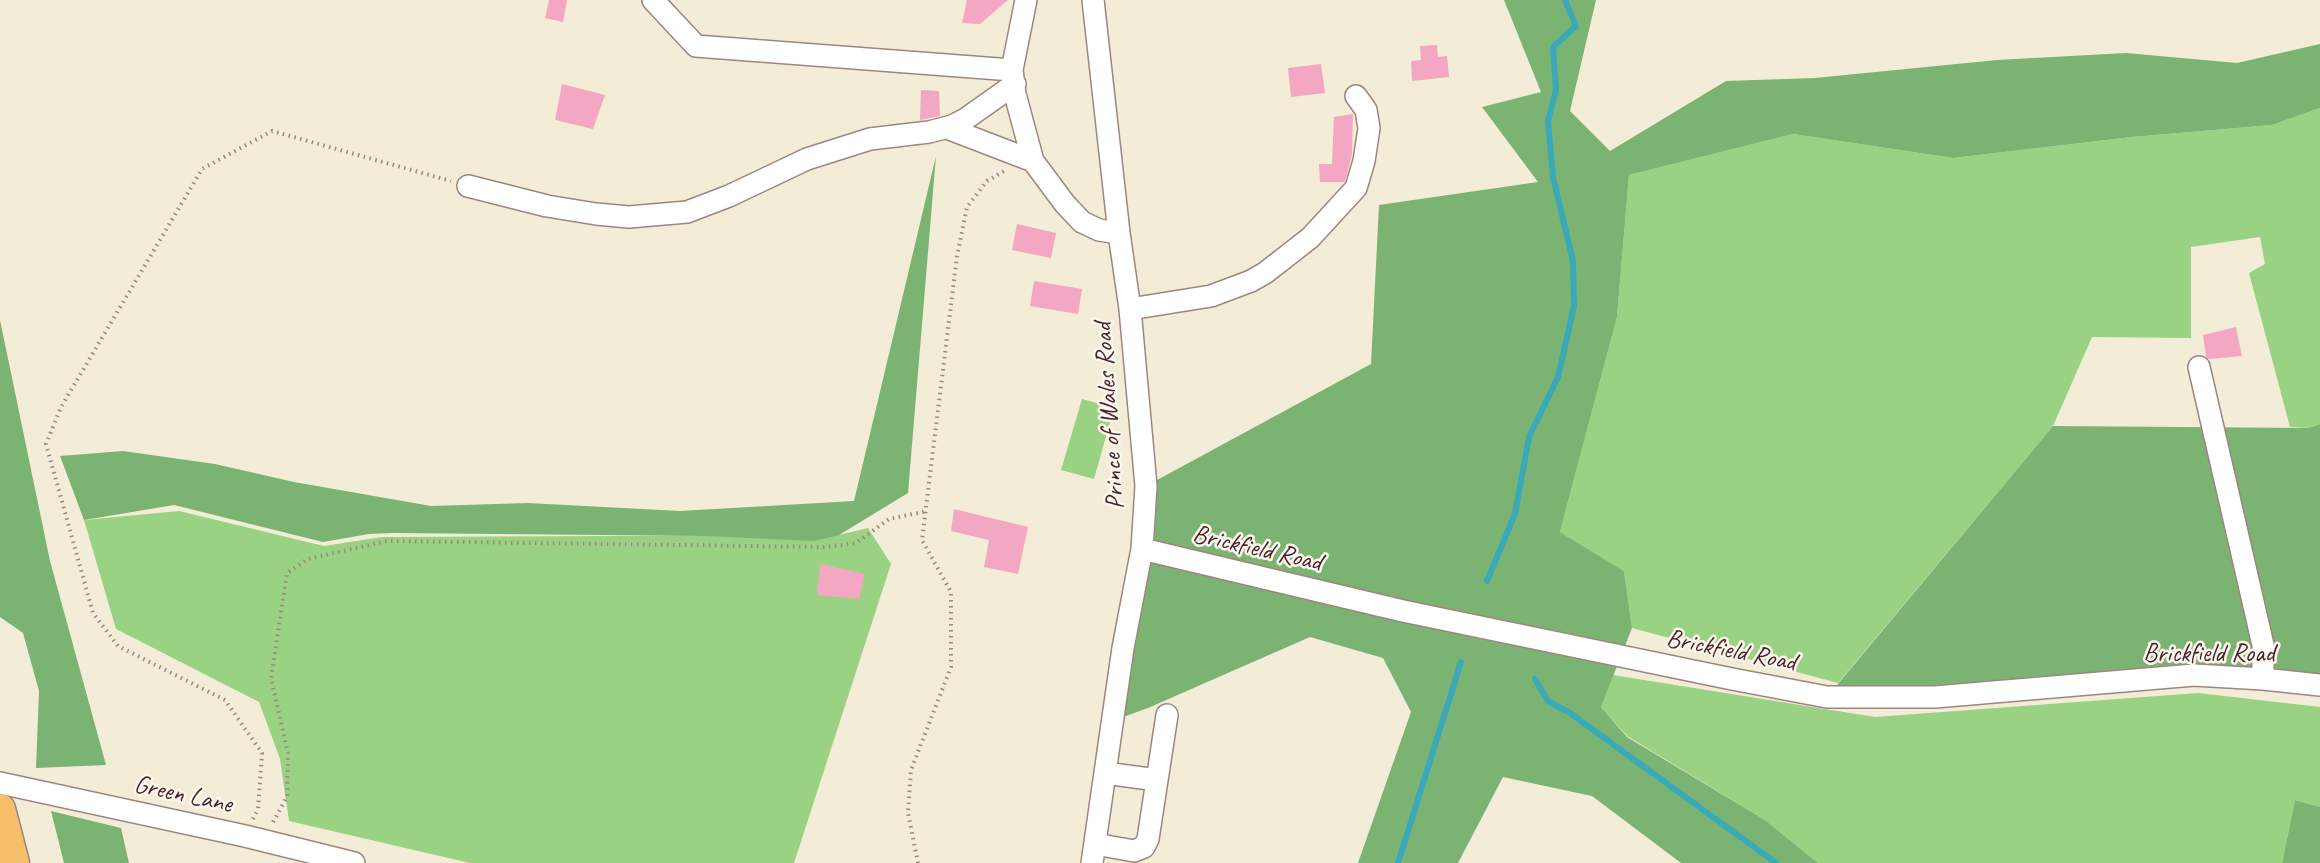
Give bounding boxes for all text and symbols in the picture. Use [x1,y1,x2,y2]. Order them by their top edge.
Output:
street label: Prince of Wales Road [1088,322,1132,510]
street label: Brickfield Road [1190,519,1324,579]
street label: Brickfield Road [1664,623,1798,679]
street label: Brickfield Road [2143,638,2275,670]
street label: Green Lane [131,769,235,821]

